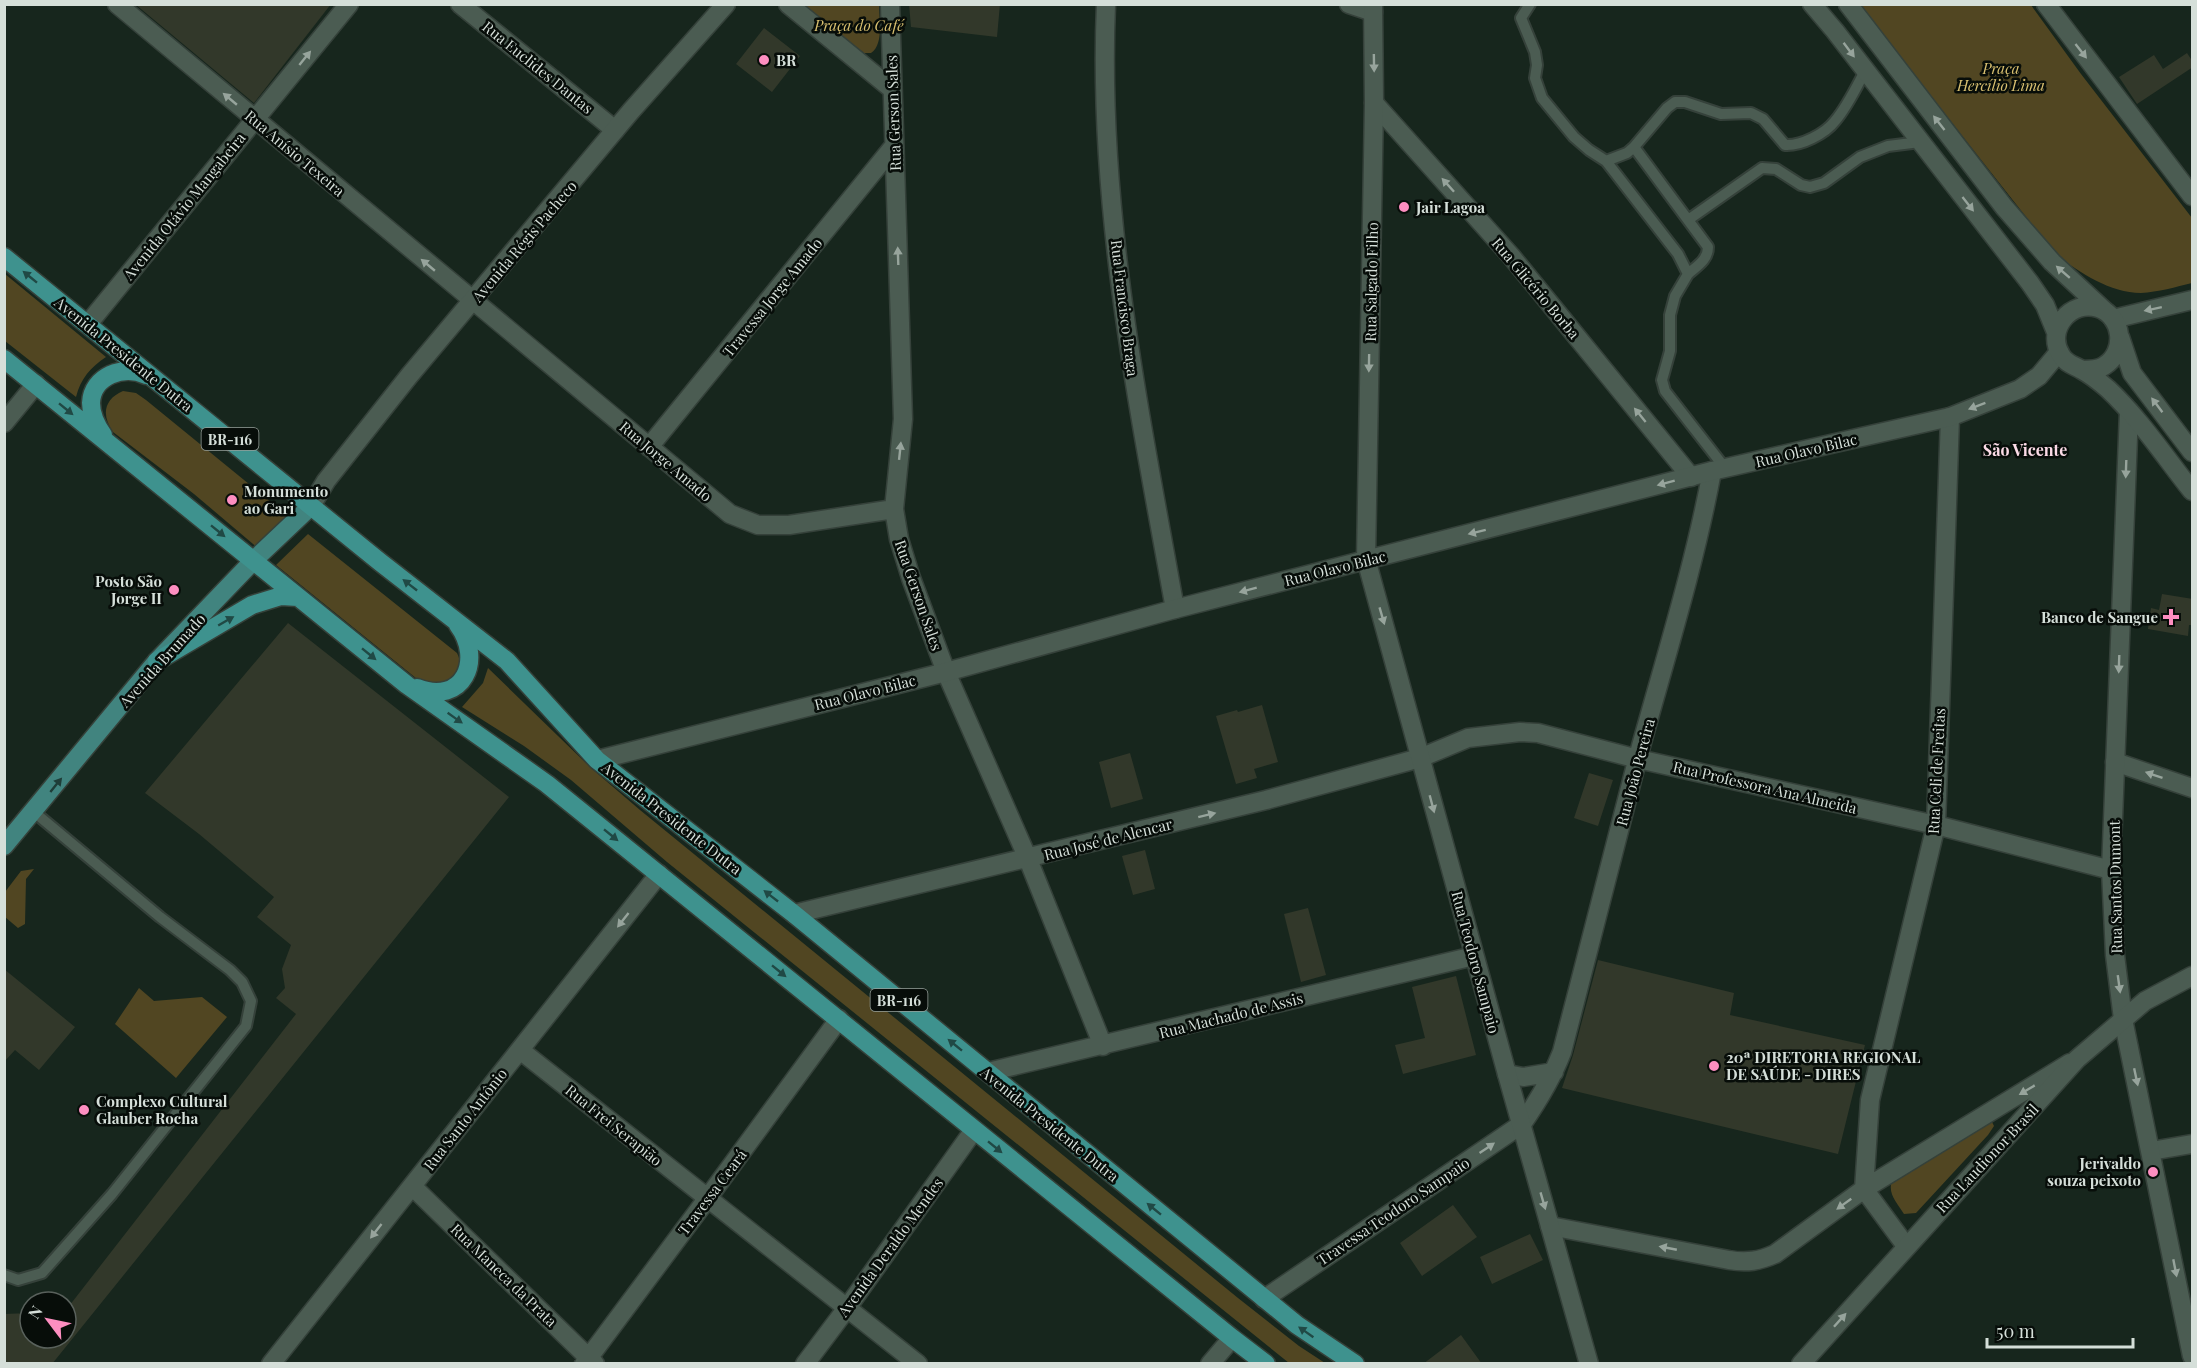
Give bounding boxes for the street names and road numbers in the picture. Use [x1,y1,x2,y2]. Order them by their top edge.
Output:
street label: Rua Euclides Dantas [479,16,597,118]
street label: Rua Gerson Sales [881,55,905,171]
street label: Rua Anísio Texeira [241,105,349,201]
street label: Avenida Otávio Mangabeira [118,128,250,285]
street label: Avenida Régis Pacheco [467,176,581,307]
street label: Rua Salgado Filho [1360,222,1382,342]
street label: Travessa Jorge Amado [718,233,826,361]
street label: Rua Glicério Borba [1488,233,1585,343]
street label: Rua Francisco Braga [1107,239,1143,378]
street label: Avenida Presidente Dutra [50,291,198,416]
street label: Rua Jorge Amado [616,416,716,506]
road number: BR-116 [202,428,258,450]
street label: Rua Olavo Bilac [1753,429,1859,471]
street label: Rua Gerson Sales [891,537,947,653]
street label: Rua Olavo Bilac [1282,546,1388,590]
street label: Avenida Brumado [114,609,209,712]
street label: Rua Olavo Bilac [812,670,918,714]
street label: Rua Celi de Freitas [1923,707,1949,835]
street label: Rua João Pereira [1611,716,1659,828]
street label: Rua Professora Ana Almeida [1671,756,1859,818]
street label: Avenida Presidente Dutra [597,757,746,879]
street label: Rua José de Alencar [1042,813,1174,865]
street label: Rua Santos Dumont [2104,819,2126,954]
street label: Rua Teodoro Sampaio [1447,889,1505,1035]
street label: Rua Machado de Assis [1157,987,1305,1043]
road number: BR-116 [870,989,928,1011]
street label: Avenida Presidente Dutra [976,1061,1124,1186]
street label: Rua Santo Antônio [419,1064,511,1174]
street label: Rua Frei Serapião [562,1080,666,1170]
street label: Rua Laudionor Brasil [1931,1099,2043,1217]
street label: Travessa Ceará [673,1145,751,1239]
street label: Travessa Teodoro Sampaio [1313,1152,1473,1270]
street label: Avenida Deraldo Mendes [832,1174,947,1321]
street label: Rua Maneca da Prata [447,1219,562,1331]

